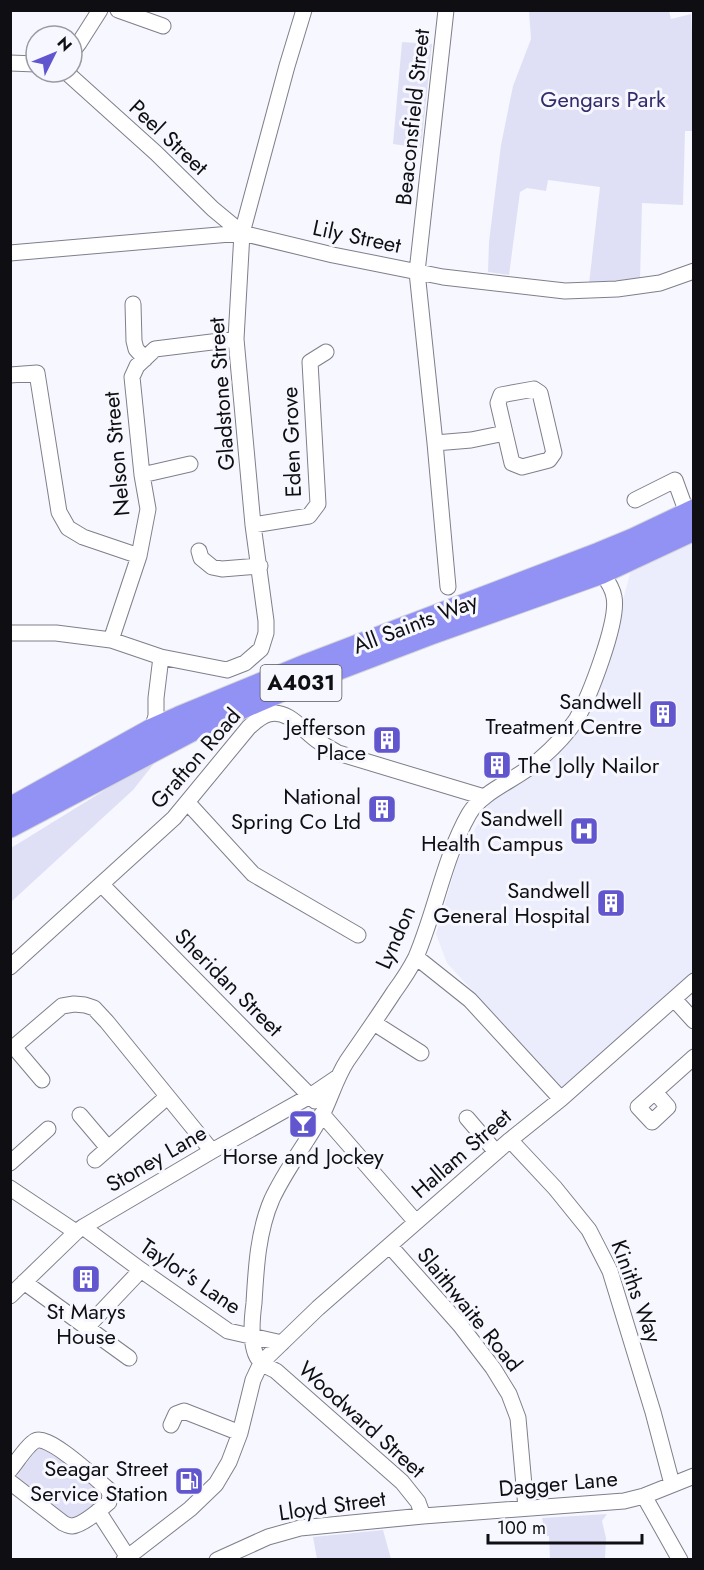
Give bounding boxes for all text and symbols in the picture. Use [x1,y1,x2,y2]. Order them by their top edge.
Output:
north arrow [24,24,84,84]
street label: Beaconsfield Street [387,27,437,207]
text: N [52,32,77,57]
park label: Gengars Park [540,83,666,115]
street label: Peel Street [122,92,216,183]
street label: Lily Street [310,211,405,261]
street label: Gladstone Street [200,316,242,472]
street label: Eden Grove [273,386,309,498]
street label: Nelson Street [95,390,137,518]
street label: All Saints Way [348,584,482,662]
road number: A4031 [260,665,342,701]
place label: Sandwell Treatment Centre [485,685,642,742]
building icon: Sandwell Treatment Centre [647,698,679,730]
street label: Grafton Road [142,701,248,815]
place label: Jefferson Place [283,711,366,768]
building icon: Jefferson Place [371,724,403,756]
building icon: The Jolly Nailor [481,749,513,781]
place label: The Jolly Nailor [518,749,660,781]
place label: National Spring Co Ltd [231,780,361,837]
building icon: National Spring Co Ltd [366,793,398,825]
place label: Sandwell Health Campus [421,802,563,859]
hospital icon: Sandwell Health Campus [568,815,600,847]
place label: Sandwell General Hospital [433,874,590,931]
building icon: Sandwell General Hospital [595,887,627,919]
street label: Lyndon [367,900,423,974]
street label: Sheridan Street [167,920,291,1044]
street label: Hallam Street [404,1100,519,1206]
bar icon: Horse and Jockey [287,1108,319,1140]
street label: Stoney Lane [100,1116,212,1200]
place label: Horse and Jockey [222,1140,384,1172]
street label: Taylor's Lane [134,1230,248,1322]
street label: Kiniths Way [604,1235,671,1347]
street label: Slaithwaite Road [410,1240,530,1378]
building icon: St Marys House [70,1263,102,1295]
place label: St Marys House [46,1295,126,1352]
street label: Woodward Street [291,1353,433,1485]
place label: Seagar Street Service Station [30,1452,169,1509]
street label: Dagger Lane [497,1462,619,1504]
fuel station icon: Seagar Street Service Station [173,1465,205,1497]
street label: Lloyd Street [276,1482,388,1528]
scale bar [488,1507,642,1545]
text: 100 m [497,1515,546,1541]

